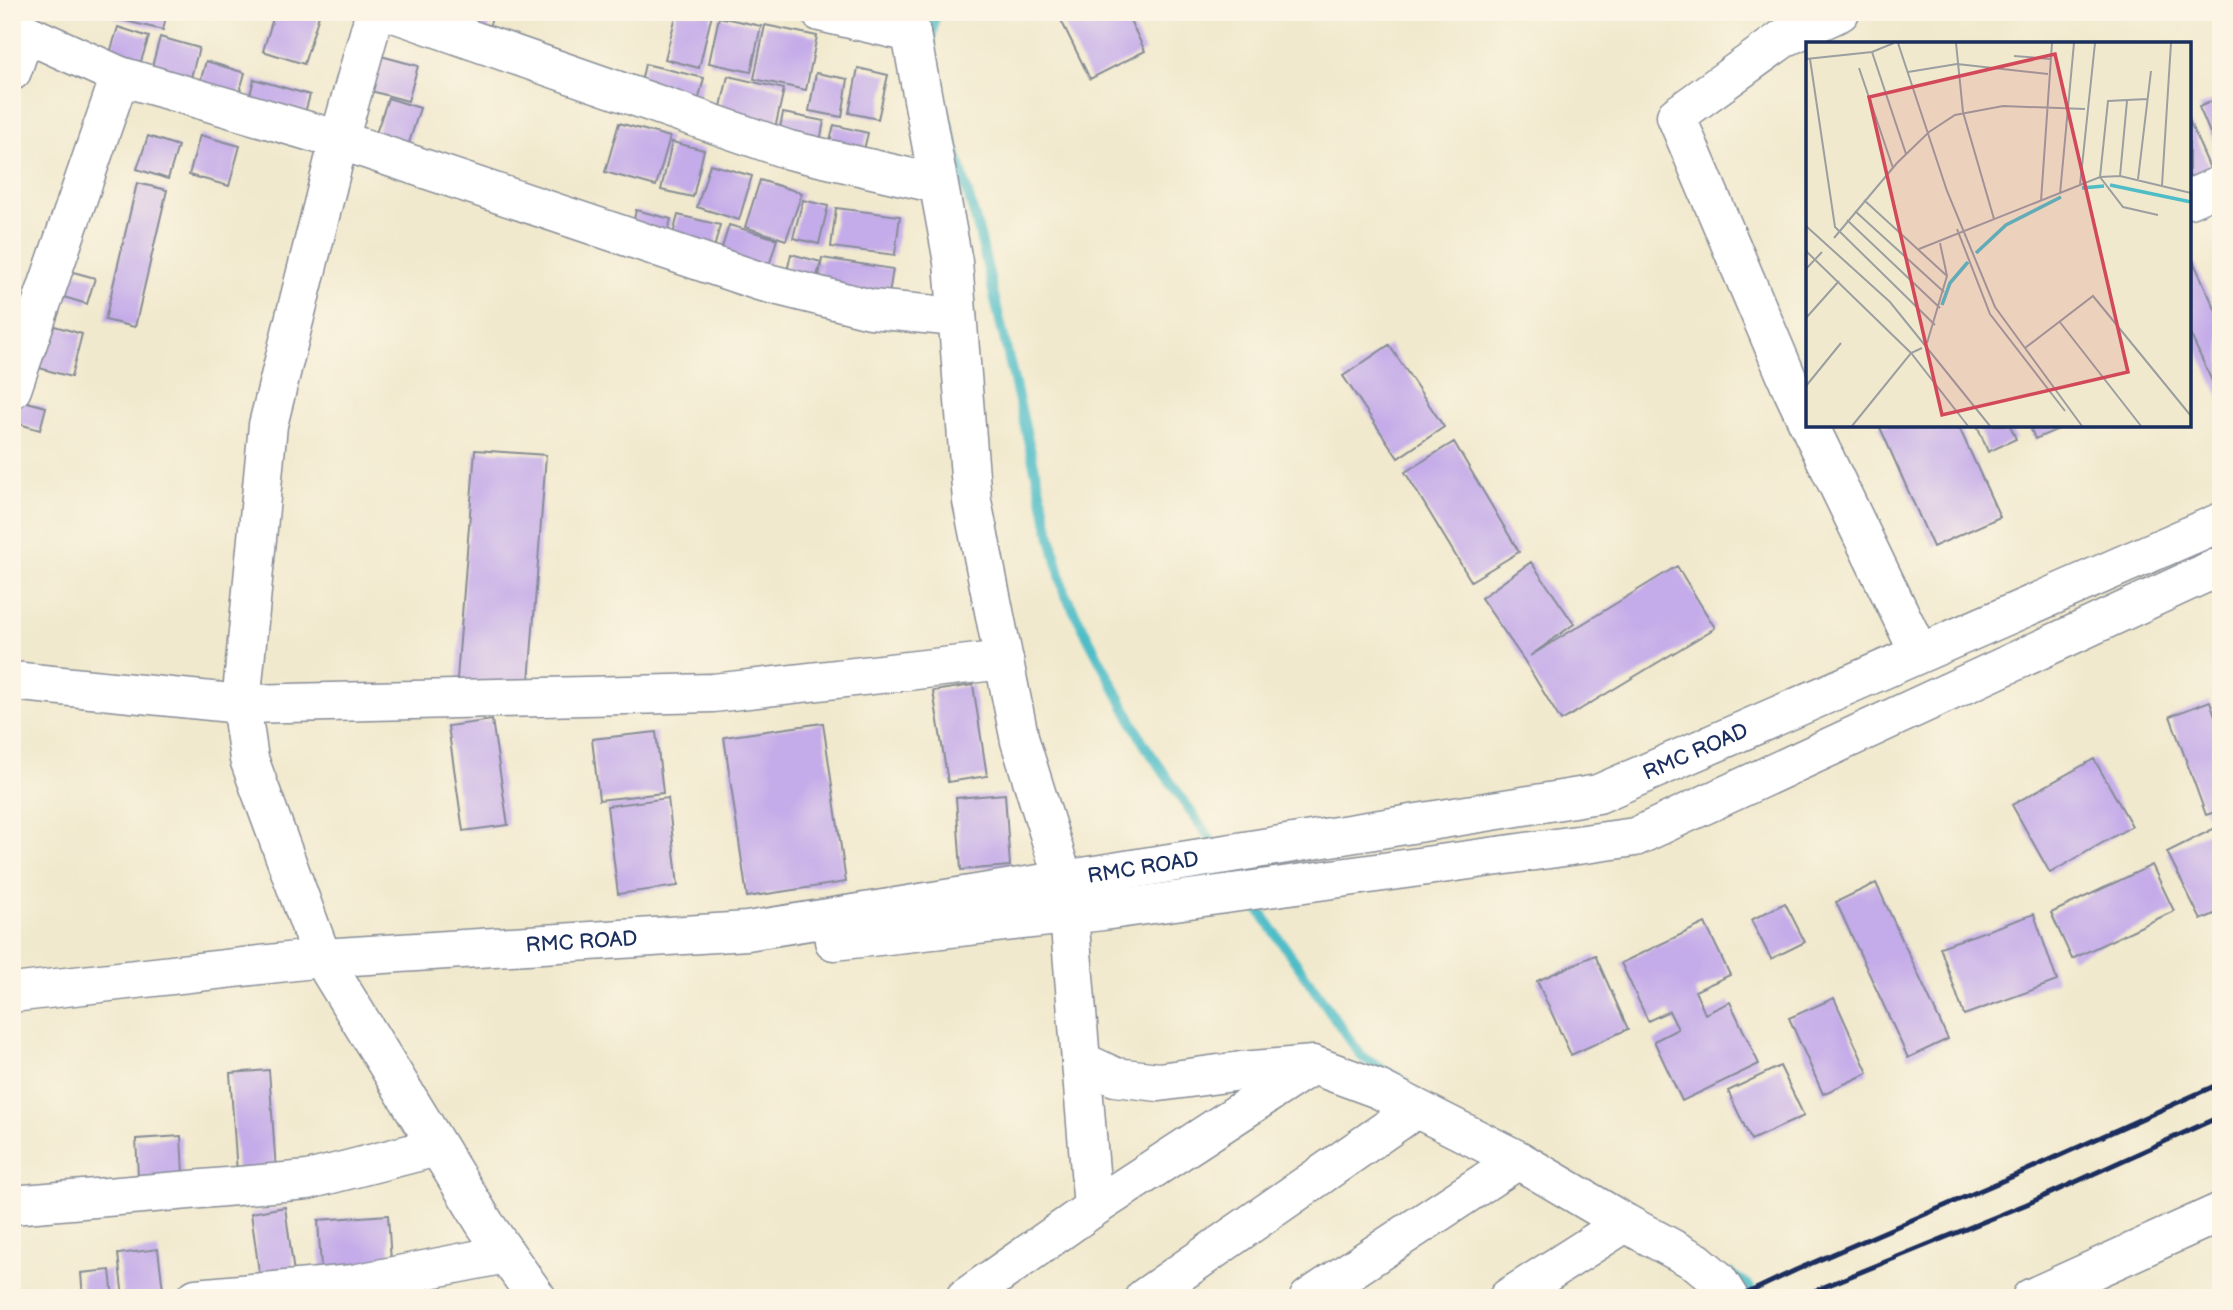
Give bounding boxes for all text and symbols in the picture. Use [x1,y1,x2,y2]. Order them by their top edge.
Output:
inset map [1806,42,2191,427]
street label: RMC ROAD [1639,718,1752,785]
street label: RMC ROAD [1086,846,1200,888]
street label: RMC ROAD [525,925,638,958]

